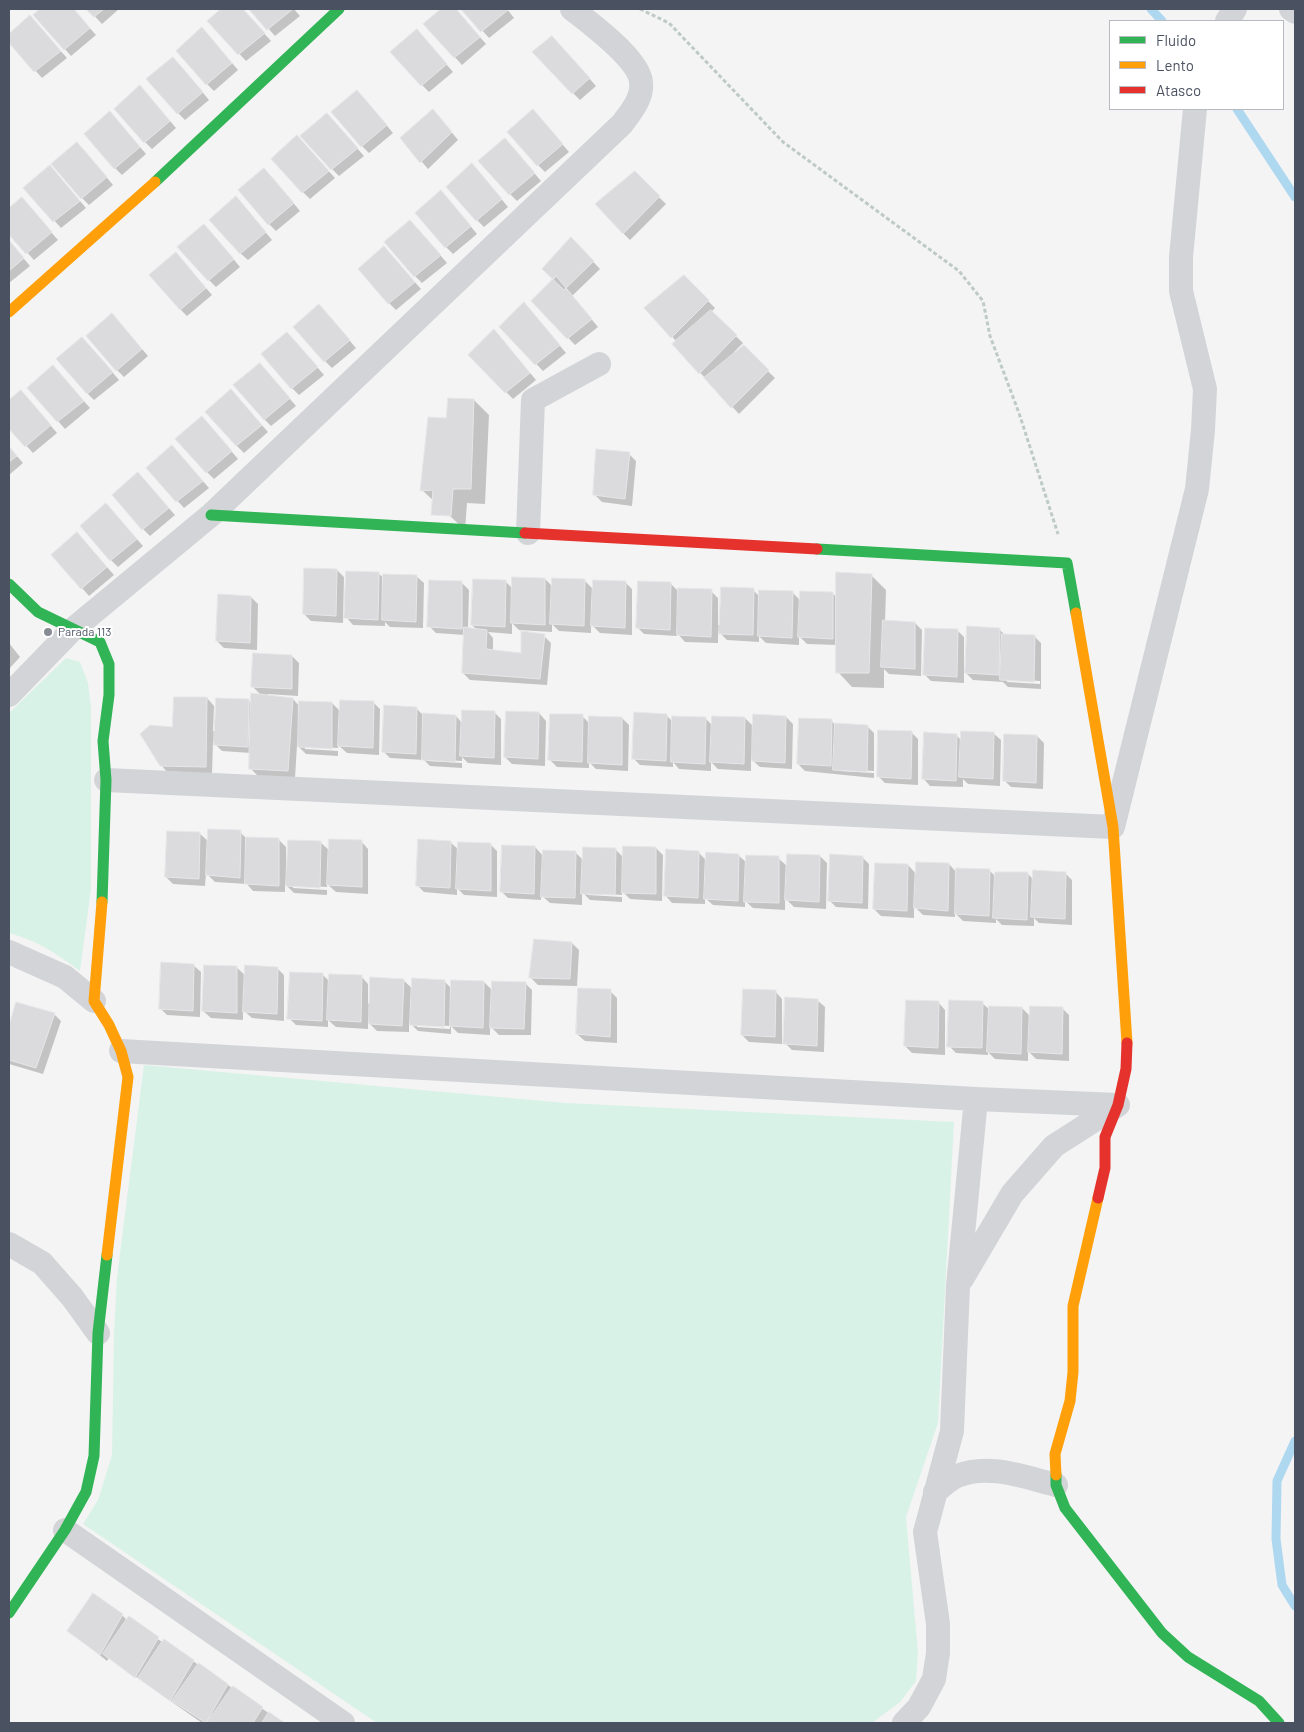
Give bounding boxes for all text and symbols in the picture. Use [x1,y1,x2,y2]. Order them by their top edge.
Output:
legend [1109,20,1284,110]
text: Fluido [1156,31,1196,49]
text: Lento [1156,56,1194,74]
text: Atasco [1156,81,1201,99]
place label: Parada 113 [58,625,111,639]
marker: Parada 113 [42,626,54,638]

